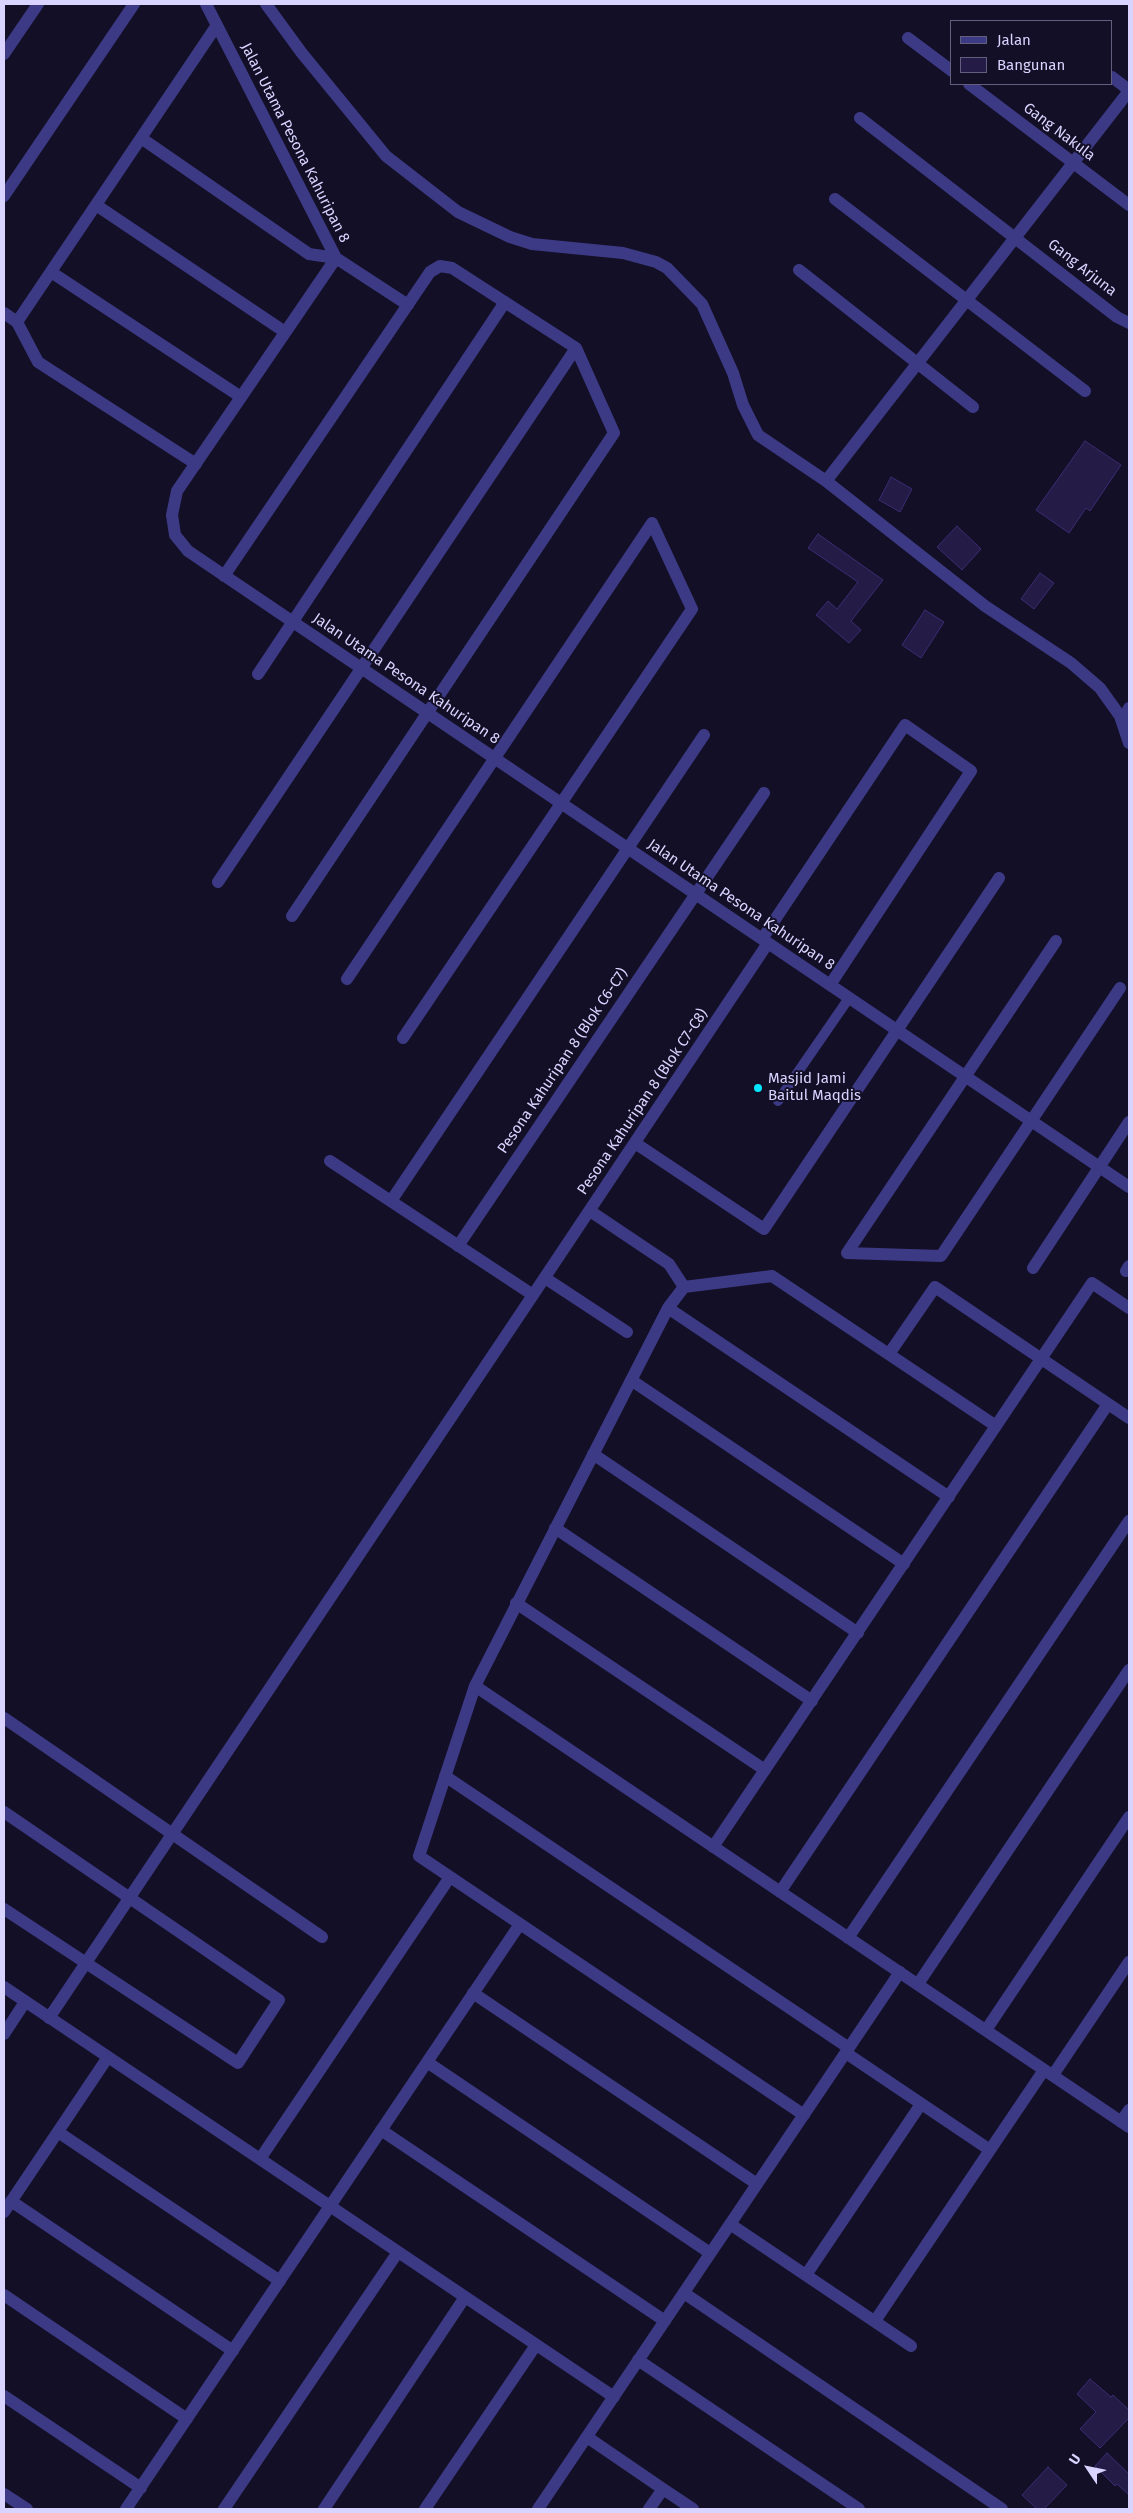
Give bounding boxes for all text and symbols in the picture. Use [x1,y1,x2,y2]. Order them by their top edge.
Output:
legend [950,20,1113,85]
text: Jalan [997,31,1031,49]
street label: Jalan Utama Pesona Kahuripan 8 [237,40,353,246]
text: Bangunan [997,56,1065,74]
street label: Gang Nakula [1019,99,1099,165]
street label: Gang Arjuna [1044,236,1120,300]
street label: Jalan Utama Pesona Kahuripan 8 [309,610,503,748]
street label: Jalan Utama Pesona Kahuripan 8 [644,836,838,974]
street label: Pesona Kahuripan 8 (Blok C6-C7) [494,965,632,1157]
street label: Pesona Kahuripan 8 (Blok C7-C8) [574,1006,712,1198]
place label: Masjid Jami Baitul Maqdis [768,1070,861,1105]
marker: Masjid Jami Baitul Maqdis [752,1082,764,1094]
north arrow [1063,2443,1113,2493]
text: U [1066,2451,1085,2468]

